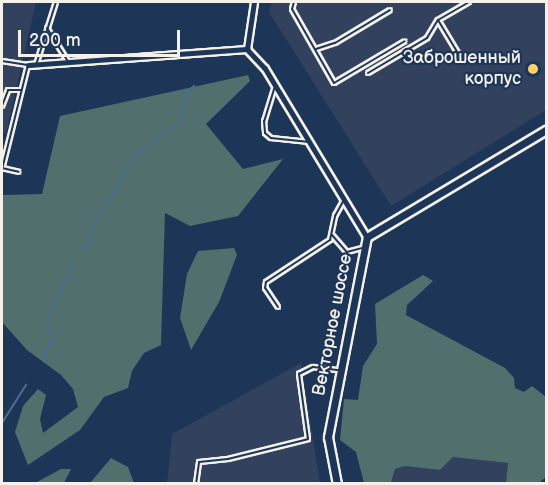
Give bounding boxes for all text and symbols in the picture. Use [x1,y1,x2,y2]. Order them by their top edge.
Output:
scale bar [21,18,183,56]
text: 200 m [29,30,81,51]
place label: Заброшенный корпус [403,48,521,90]
marker: Заброшенный корпус [526,62,540,76]
street label: Векторное шоссе [309,252,357,398]

